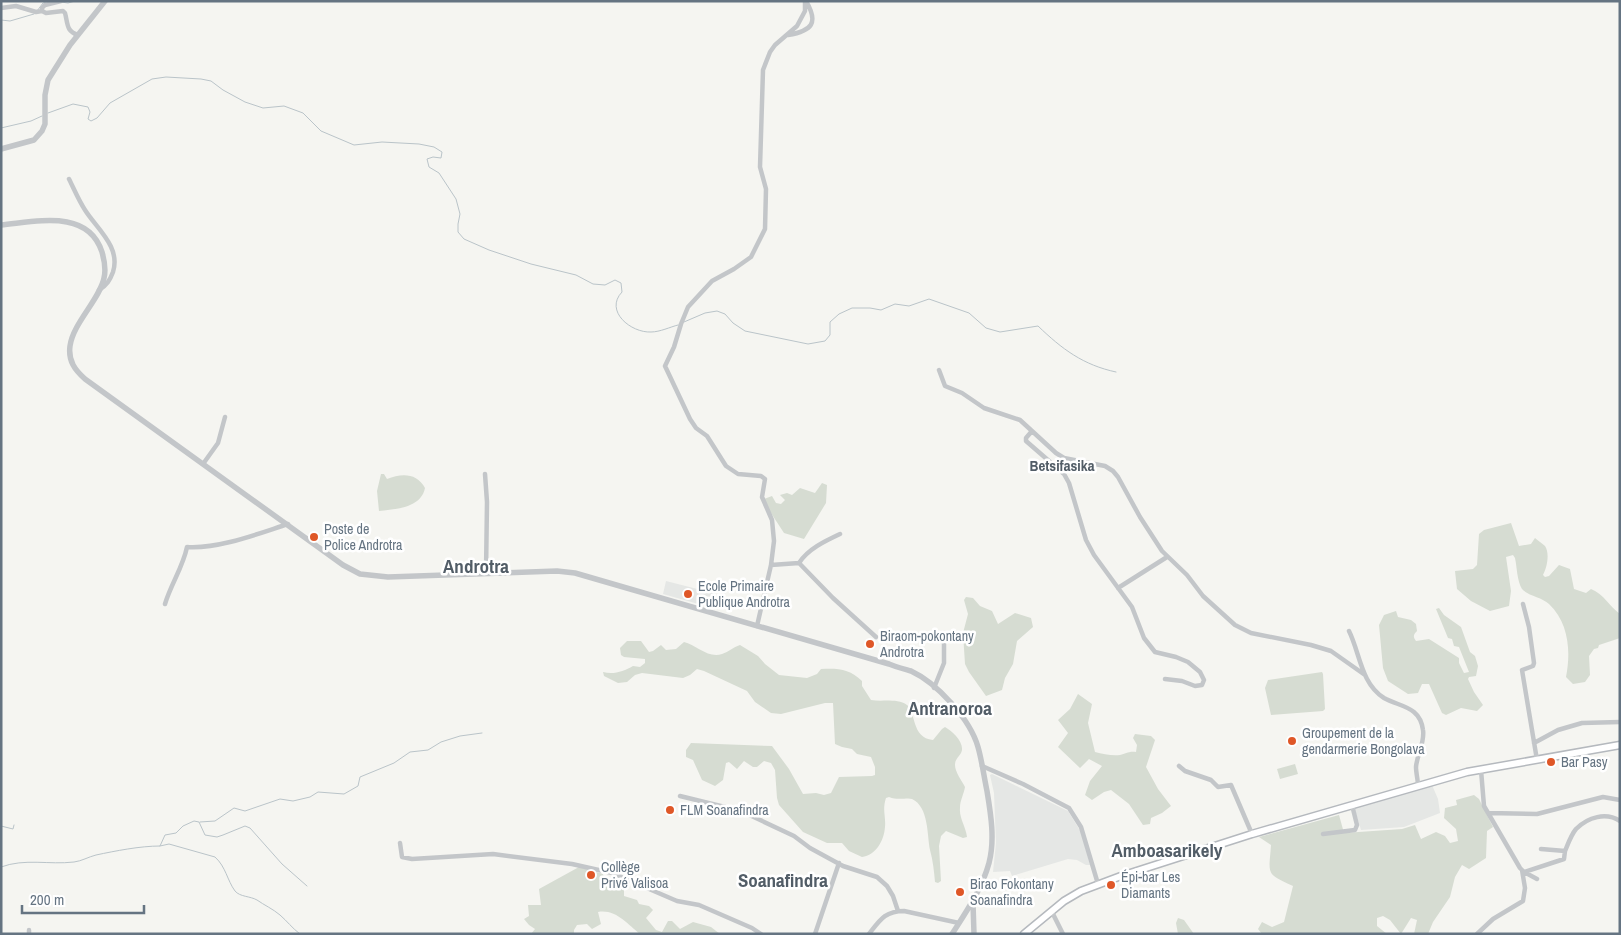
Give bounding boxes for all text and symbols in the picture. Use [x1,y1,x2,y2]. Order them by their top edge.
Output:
district label: Betsifasika [1030,455,1095,476]
place label: Poste de Police Androtra [324,520,403,554]
marker: Poste de Police Androtra [308,531,320,543]
district label: Androtra [443,553,509,579]
place label: Ecole Primaire Publique Androtra [698,577,791,611]
marker: Ecole Primaire Publique Androtra [682,588,694,600]
place label: Biraom-pokontany Androtra [879,627,974,661]
marker: Biraom-pokontany Androtra [864,638,876,650]
district label: Antranoroa [908,695,992,721]
place label: Groupement de la gendarmerie Bongolava [1302,724,1425,758]
marker: Groupement de la gendarmerie Bongolava [1286,735,1298,747]
place label: Bar Pasy [1561,753,1608,771]
marker: Bar Pasy [1545,756,1557,768]
place label: FLM Soanafindra [680,801,769,819]
marker: FLM Soanafindra [664,804,676,816]
district label: Amboasarikely [1112,837,1223,863]
place label: Collège Privé Valisoa [601,858,669,892]
district label: Soanafindra [738,867,828,893]
place label: Épi-bar Les Diamants [1121,868,1181,902]
marker: Collège Privé Valisoa [585,869,597,881]
place label: Birao Fokontany Soanafindra [970,875,1054,909]
marker: Épi-bar Les Diamants [1105,879,1117,891]
scale bar [22,882,145,914]
marker: Birao Fokontany Soanafindra [954,886,966,898]
text: 200 m [30,889,64,910]

